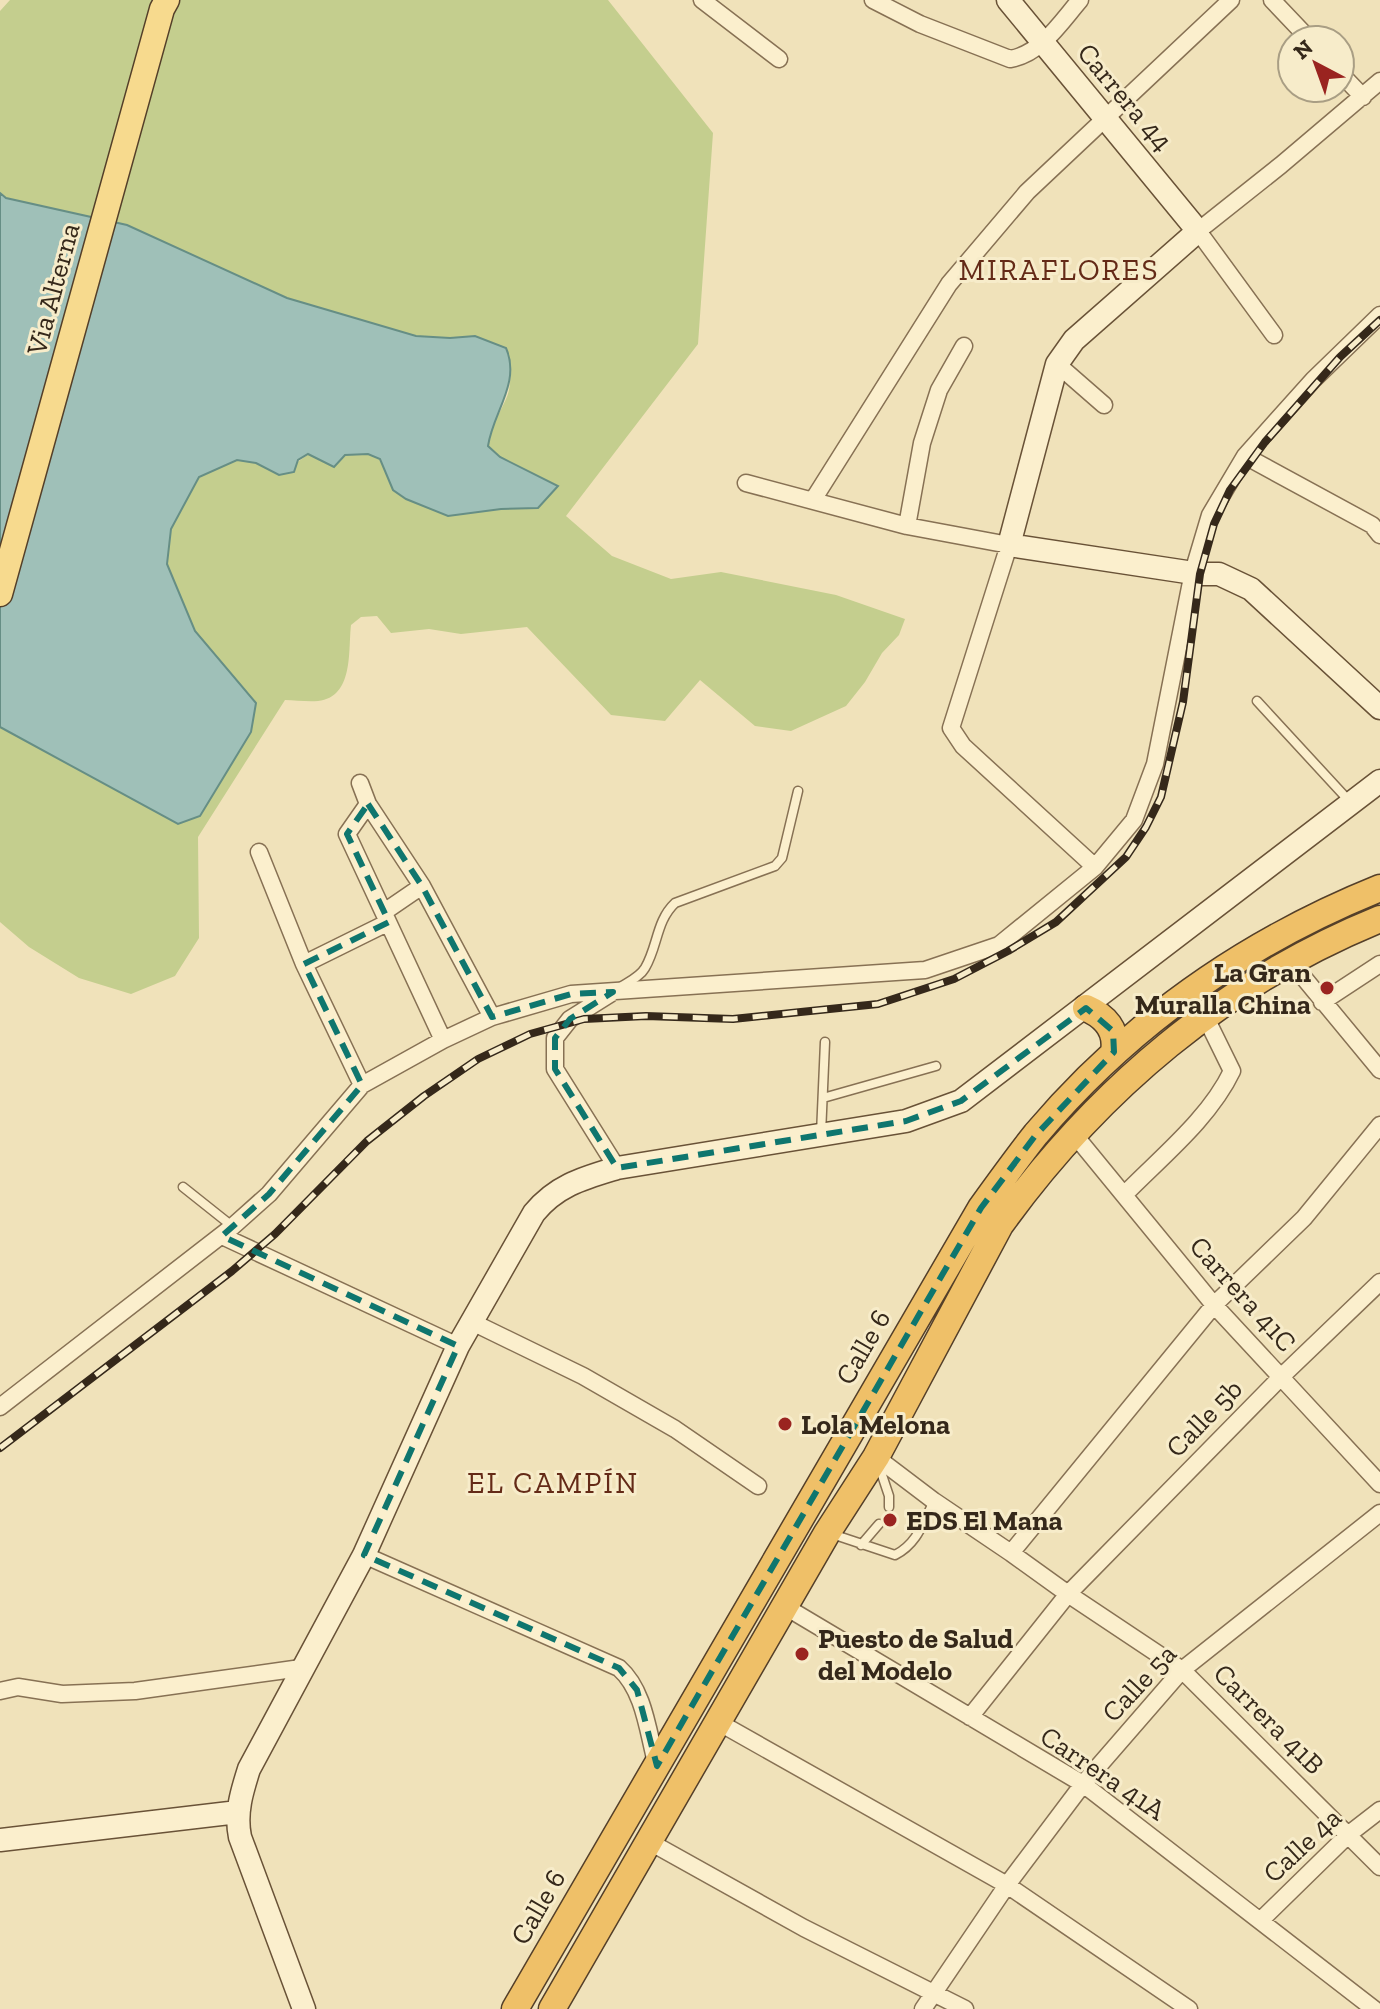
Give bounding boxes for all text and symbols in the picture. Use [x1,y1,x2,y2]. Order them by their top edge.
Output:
north arrow [1276,24,1356,104]
text: N [1288,33,1319,65]
street label: Carrera 44 [1071,37,1179,157]
street label: Via Alterna [19,219,87,359]
district label: MIRAFLORES [959,252,1159,288]
place label: La Gran Muralla China [1135,956,1311,1021]
marker: La Gran Muralla China [1318,979,1336,997]
street label: Carrera 41C [1183,1230,1303,1358]
street label: Calle 6 [828,1304,898,1390]
street label: Calle 5b [1159,1372,1249,1464]
place label: Lola Melona [801,1408,950,1441]
marker: Lola Melona [776,1415,794,1433]
district label: EL CAMPÍN [467,1465,639,1501]
place label: EDS El Mana [906,1504,1063,1537]
marker: EDS El Mana [881,1511,899,1529]
place label: Puesto de Salud del Modelo [818,1622,1013,1687]
street label: Calle 5a [1095,1637,1183,1729]
marker: Puesto de Salud del Modelo [793,1645,811,1663]
street label: Carrera 41B [1207,1657,1331,1781]
street label: Carrera 41A [1034,1719,1173,1827]
street label: Calle 4a [1256,1800,1348,1889]
street label: Calle 6 [503,1864,573,1950]

